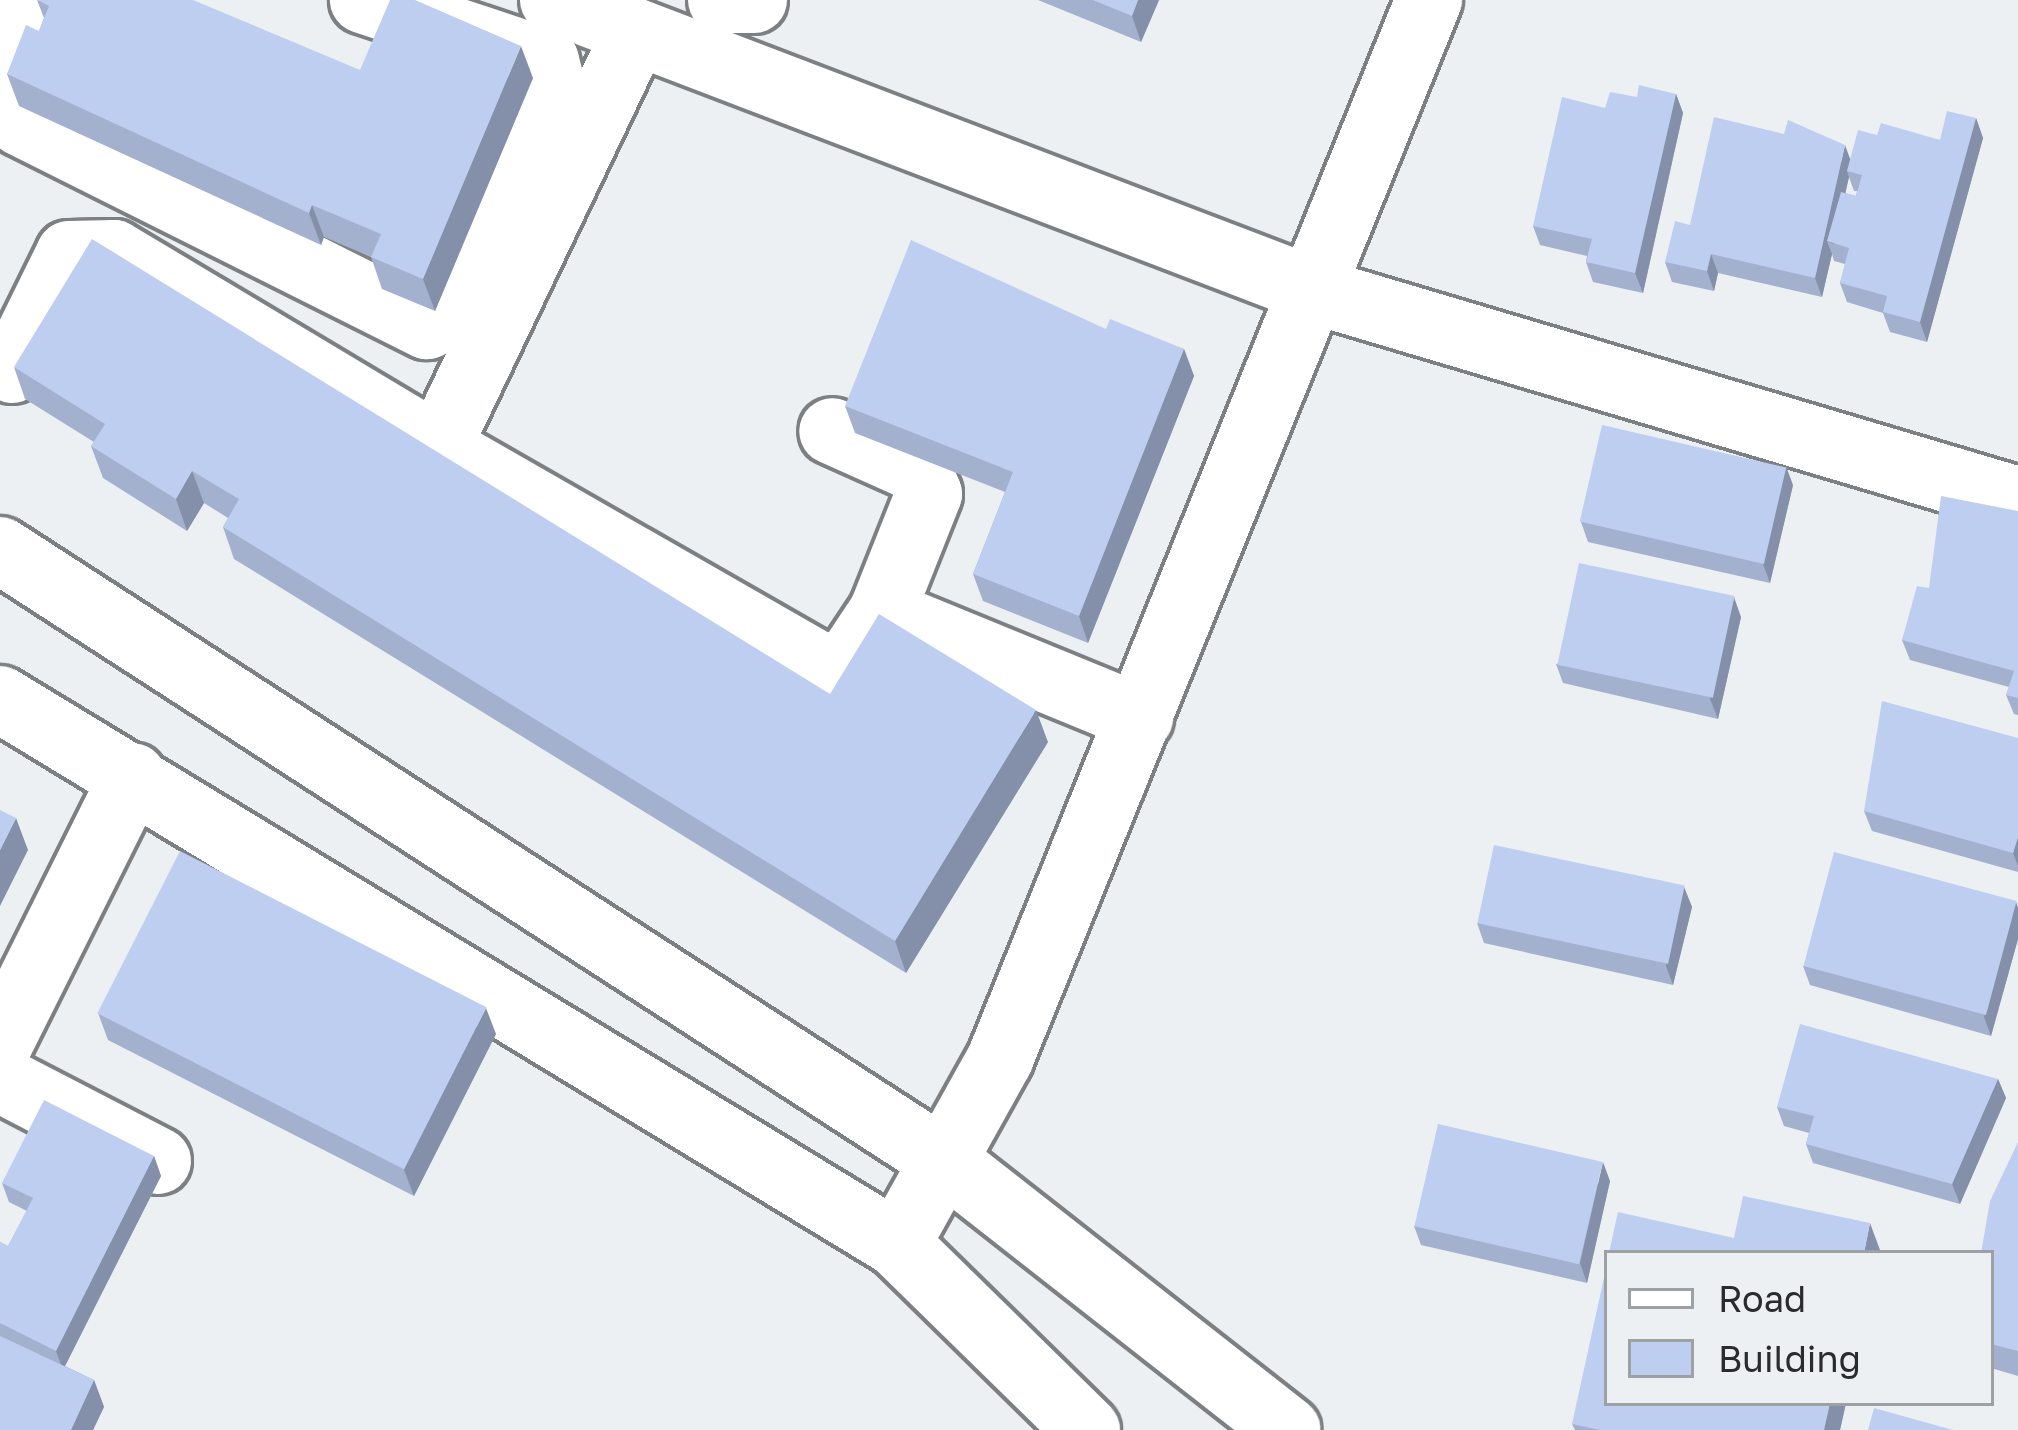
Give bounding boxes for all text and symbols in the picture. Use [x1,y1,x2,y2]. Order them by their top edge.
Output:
legend [1604,1250,1994,1406]
text: Road [1718,1277,1806,1320]
text: Building [1718,1337,1861,1380]

